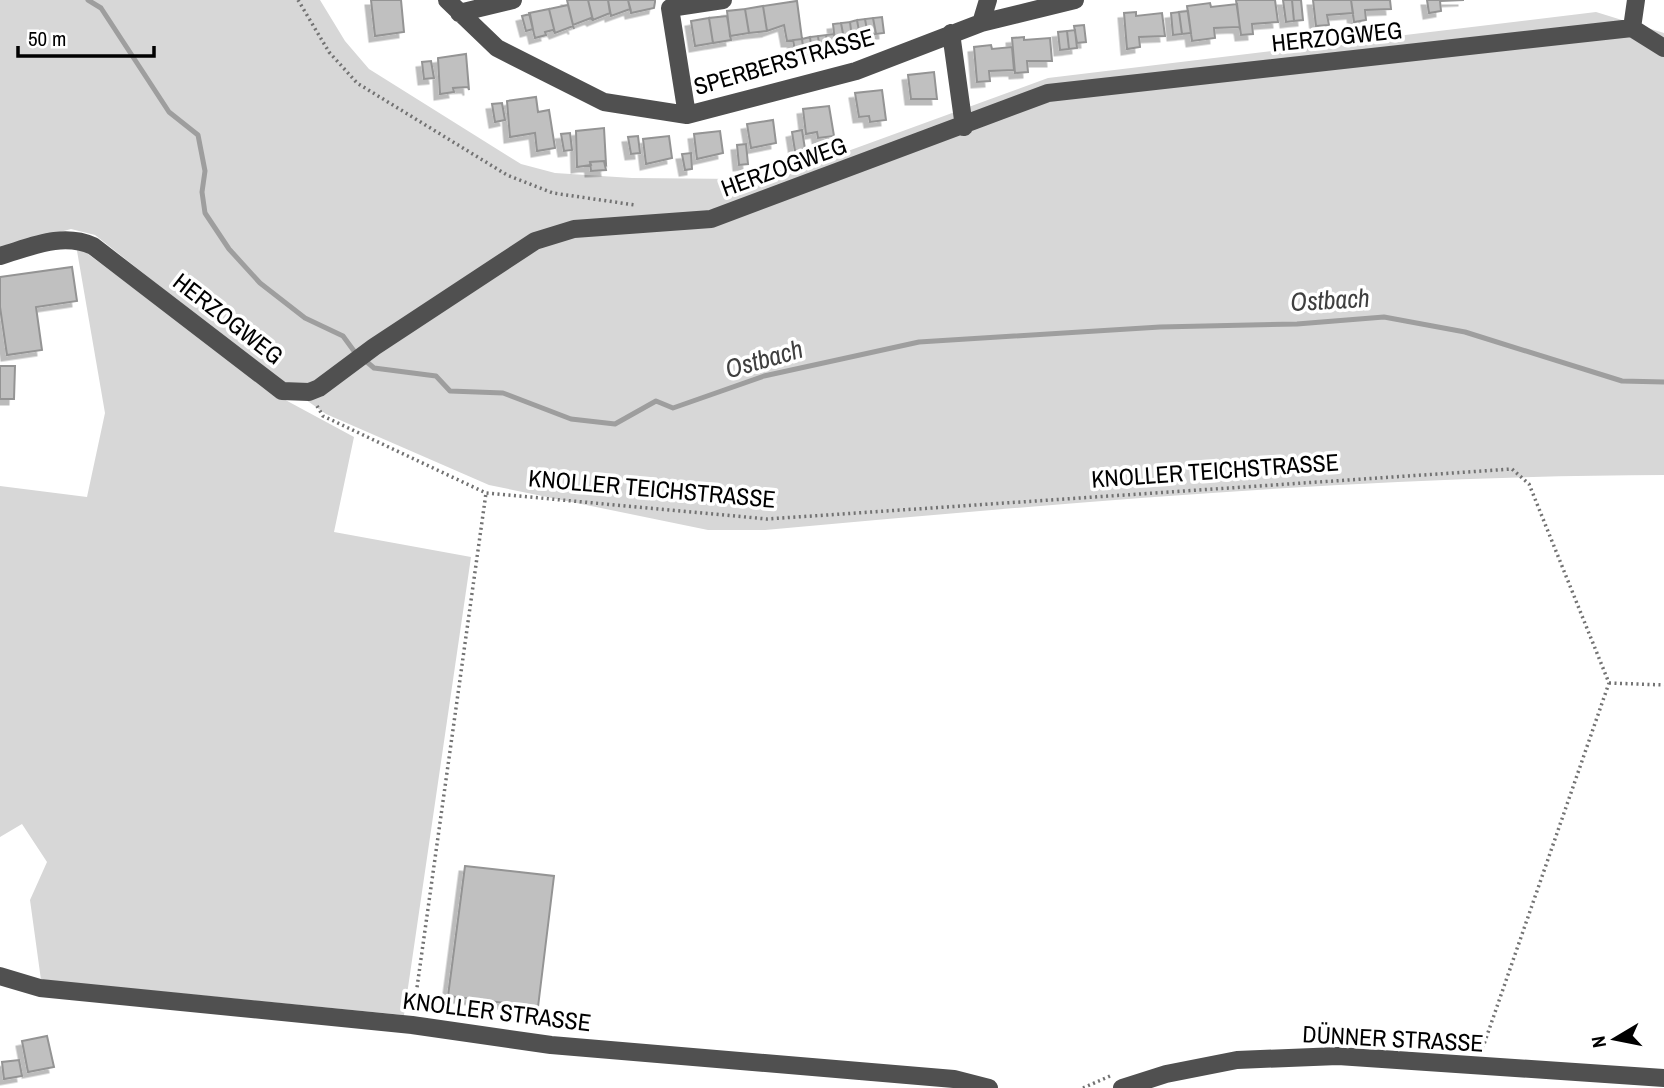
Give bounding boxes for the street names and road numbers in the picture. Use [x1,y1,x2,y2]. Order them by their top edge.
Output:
street label: HERZOGWEG [1270,13,1404,59]
street label: SPERBERSTRASSE [690,20,878,102]
street label: HERZOGWEG [717,129,851,204]
street label: HERZOGWEG [167,265,290,371]
street label: KNOLLER TEICHSTRASSE [1090,445,1340,495]
street label: KNOLLER TEICHSTRASSE [527,461,777,515]
street label: KNOLLER STRASSE [401,984,593,1038]
street label: DÜNNER STRASSE [1302,1017,1485,1059]

